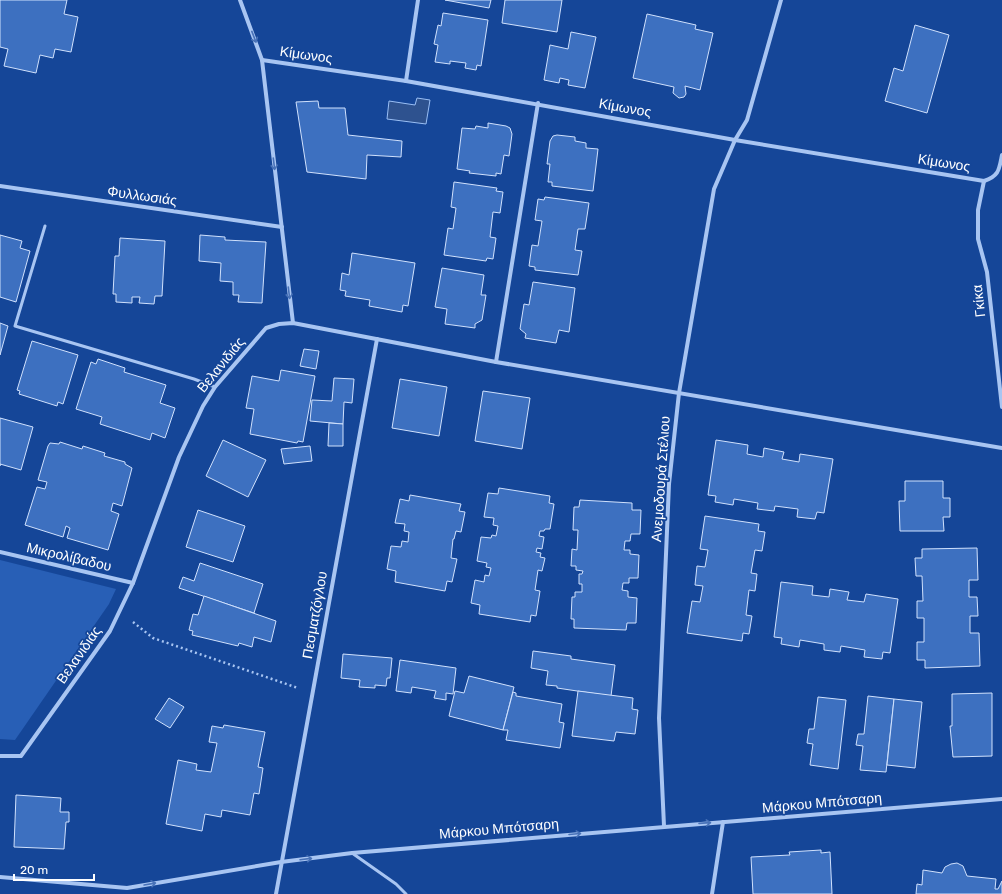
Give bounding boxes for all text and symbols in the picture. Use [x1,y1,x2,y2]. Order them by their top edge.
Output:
one-way arrow [250,30,258,42]
street label: Κίμωνος [279,43,334,67]
street label: Κίμωνος [597,95,653,121]
street label: Κίμωνος [917,150,972,176]
one-way arrow [271,157,278,170]
street label: Φυλλωσιάς [106,183,178,209]
street label: Γκίκα [969,284,989,318]
one-way arrow [286,286,293,299]
street label: Βελανιδιάς [194,334,249,396]
street label: Ανεμοδουρά Στέλιου [648,415,674,543]
street label: Μικρολίβαδου [25,539,113,575]
street label: Πεσματζόγλου [299,570,331,660]
street label: Βελανιδιάς [53,623,105,687]
street label: Μάρκου Μπότσαρη [761,789,883,817]
street label: Μάρκου Μπότσαρη [438,815,560,843]
one-way arrow [698,820,711,827]
one-way arrow [568,830,581,838]
one-way arrow [299,855,312,862]
scale bar [14,856,94,882]
text: 20 m [20,863,48,877]
one-way arrow [143,880,156,888]

